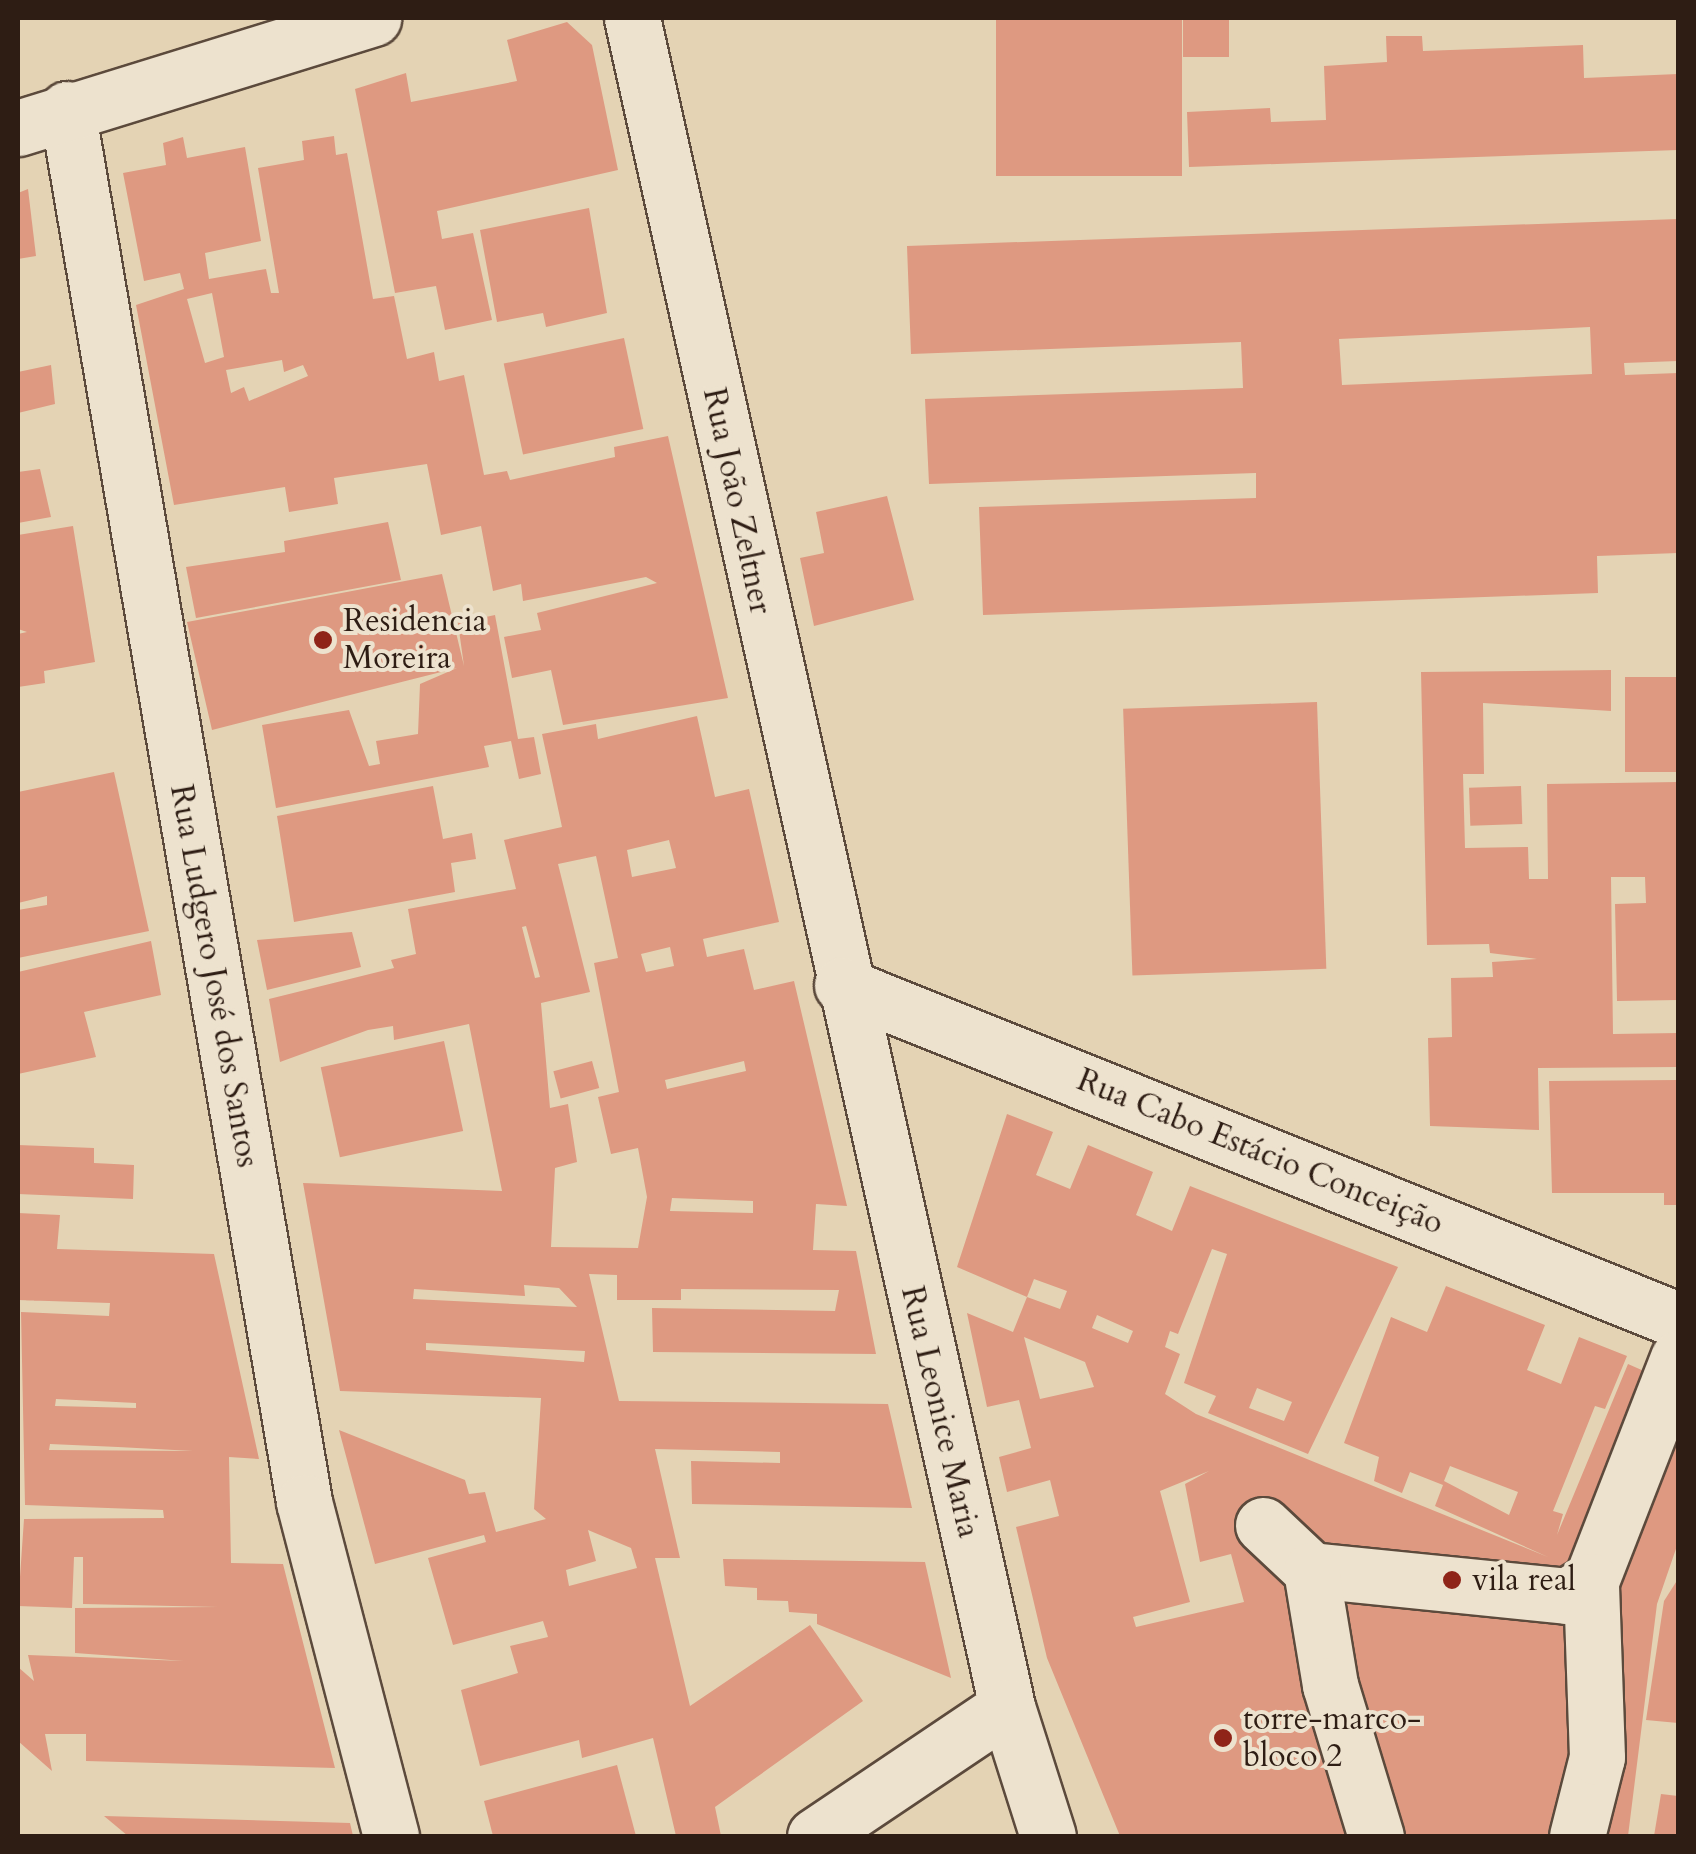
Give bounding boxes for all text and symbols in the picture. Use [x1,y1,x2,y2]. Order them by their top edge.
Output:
street label: Rua João Zeltner [694,384,780,618]
place label: Residencia Moreira [343,603,487,678]
marker: Residencia Moreira [312,629,334,651]
street label: Rua Ludgero José dos Santos [161,782,267,1170]
street label: Rua Cabo Estácio Conceição [1071,1061,1449,1243]
street label: Rua Leonice Maria [892,1283,988,1541]
place label: vila real [1472,1561,1576,1599]
marker: vila real [1441,1569,1463,1591]
place label: torre-marco- bloco 2 [1243,1701,1421,1776]
marker: torre-marco- bloco 2 [1212,1727,1234,1749]

